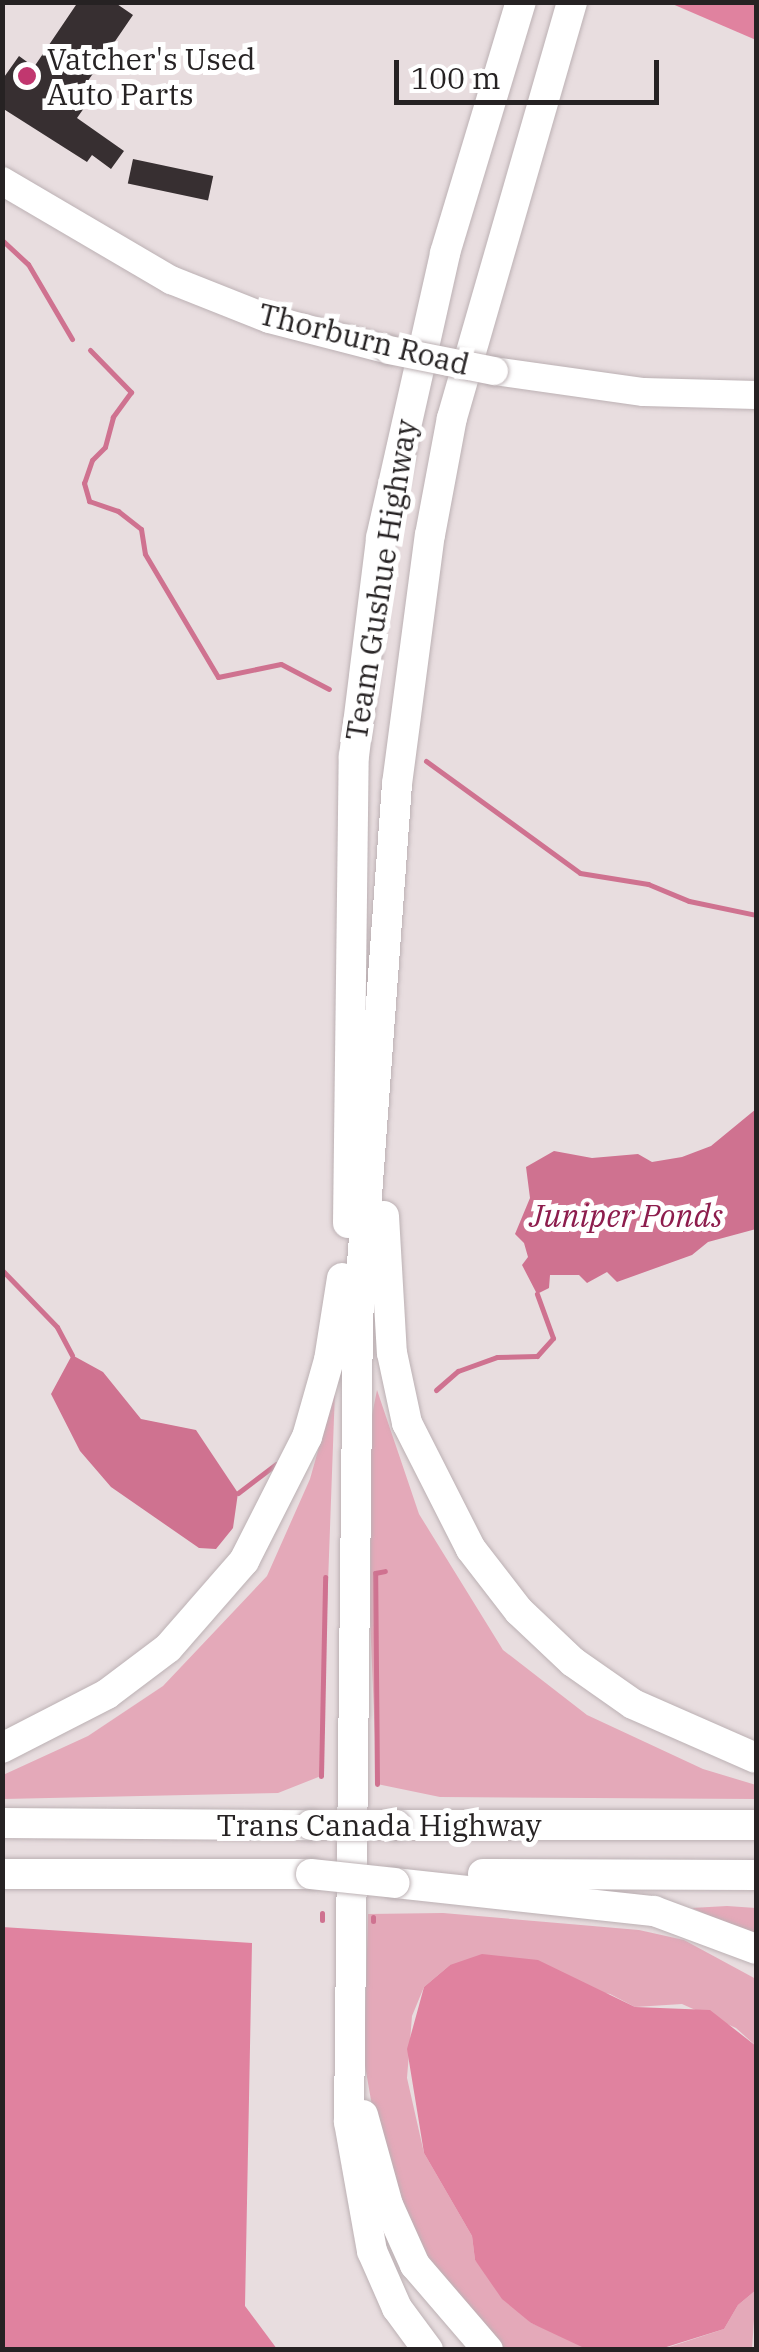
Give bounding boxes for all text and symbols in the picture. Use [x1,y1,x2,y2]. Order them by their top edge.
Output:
scale bar [399,40,664,102]
place label: Vatcher's Used Auto Parts [47,41,255,112]
text: 100 m [411,58,501,97]
marker: Vatcher's Used Auto Parts [16,65,38,87]
street label: Thorburn Road [255,295,473,383]
street label: Team Gushue Highway [338,417,424,743]
water label: Juniper Ponds [529,1196,723,1234]
street label: Trans Canada Highway [216,1807,542,1843]

